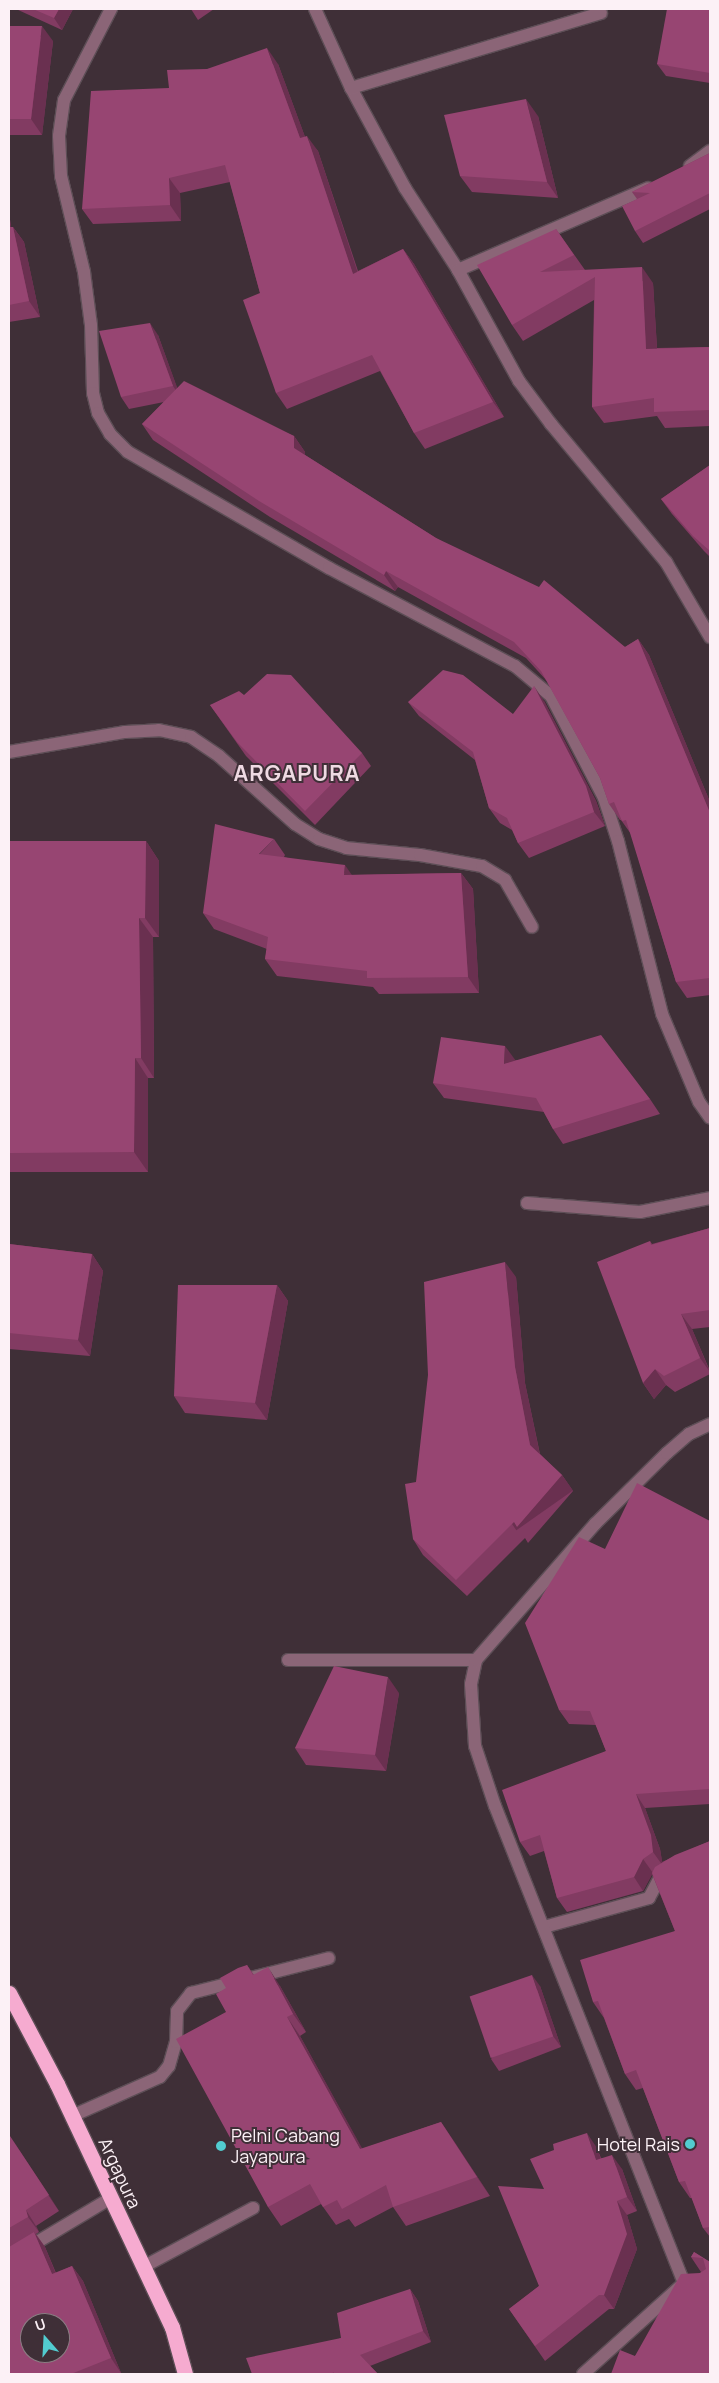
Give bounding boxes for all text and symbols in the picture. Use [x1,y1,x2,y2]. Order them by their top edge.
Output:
district label: ARGAPURA [233,761,361,787]
place label: Pelni Cabang Jayapura [231,2125,340,2168]
place label: Hotel Rais [597,2133,680,2155]
street label: Argapura [94,2134,146,2212]
marker: Hotel Rais [684,2138,696,2150]
marker: Pelni Cabang Jayapura [215,2140,227,2152]
north arrow [20,2313,70,2363]
text: U [32,2314,48,2335]

